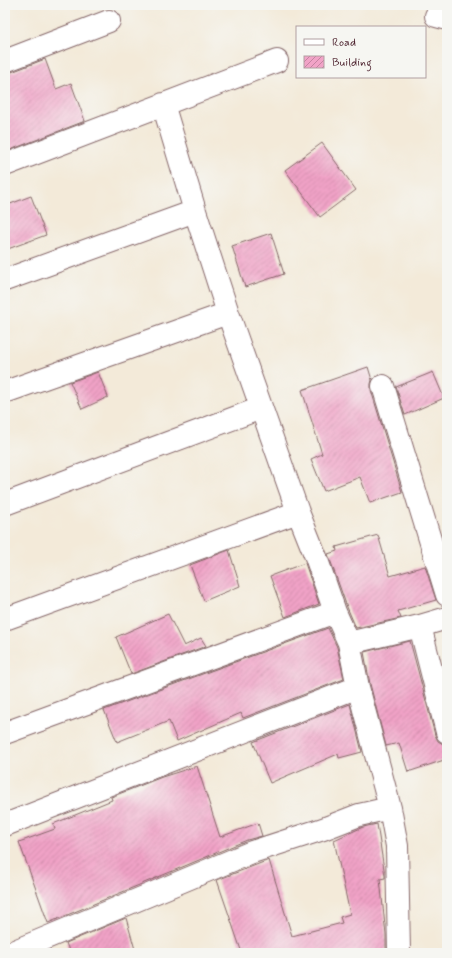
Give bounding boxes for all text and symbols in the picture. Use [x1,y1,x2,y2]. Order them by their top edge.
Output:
legend [296,26,426,78]
text: Road [332,35,356,51]
text: Building [332,55,372,72]

